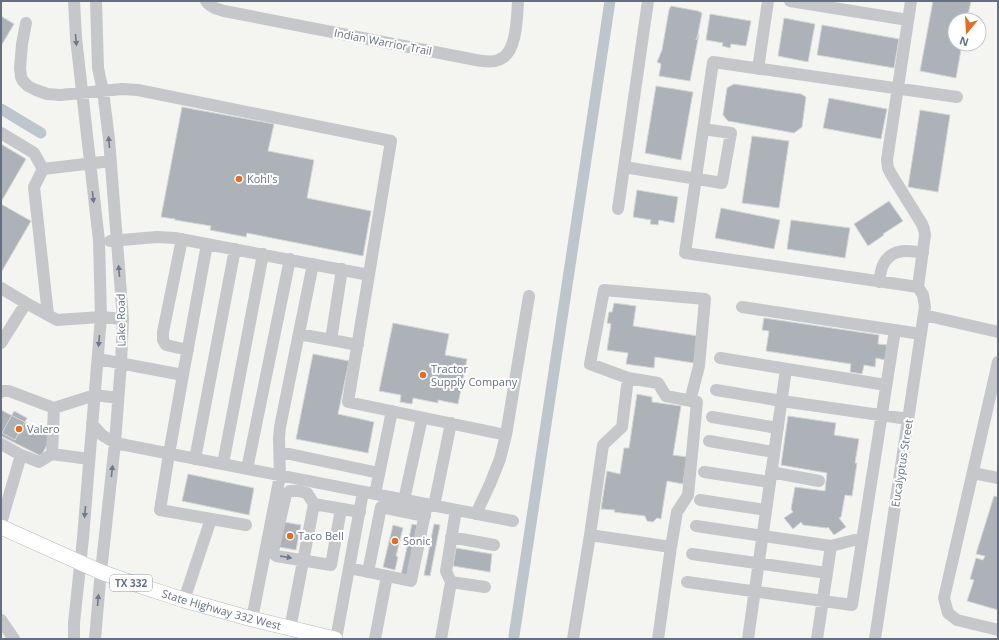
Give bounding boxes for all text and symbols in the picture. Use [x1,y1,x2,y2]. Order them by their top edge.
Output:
north arrow [947,12,987,52]
street label: Indian Warrior Trail [333,25,433,58]
text: N [957,33,970,51]
one-way arrow [73,34,80,46]
one-way arrow [106,136,112,148]
place label: Kohl's [247,171,278,186]
marker: Kohl's [234,174,244,184]
one-way arrow [90,191,97,203]
one-way arrow [116,265,123,277]
street label: Lake Road [113,293,128,347]
one-way arrow [96,335,103,347]
place label: Tractor Supply Company [431,361,518,389]
marker: Tractor Supply Company [418,370,428,380]
street label: Eucalyptus Street [887,418,916,508]
place label: Valero [27,421,60,436]
marker: Valero [14,424,24,434]
one-way arrow [109,465,116,477]
one-way arrow [81,506,88,518]
place label: Taco Bell [298,528,344,543]
marker: Taco Bell [285,531,295,541]
place label: Sonic [403,533,430,548]
marker: Sonic [390,536,400,546]
one-way arrow [280,554,292,560]
road number: TX 332 [110,575,152,591]
street label: State Highway 332 West [160,585,283,633]
one-way arrow [95,594,102,606]

